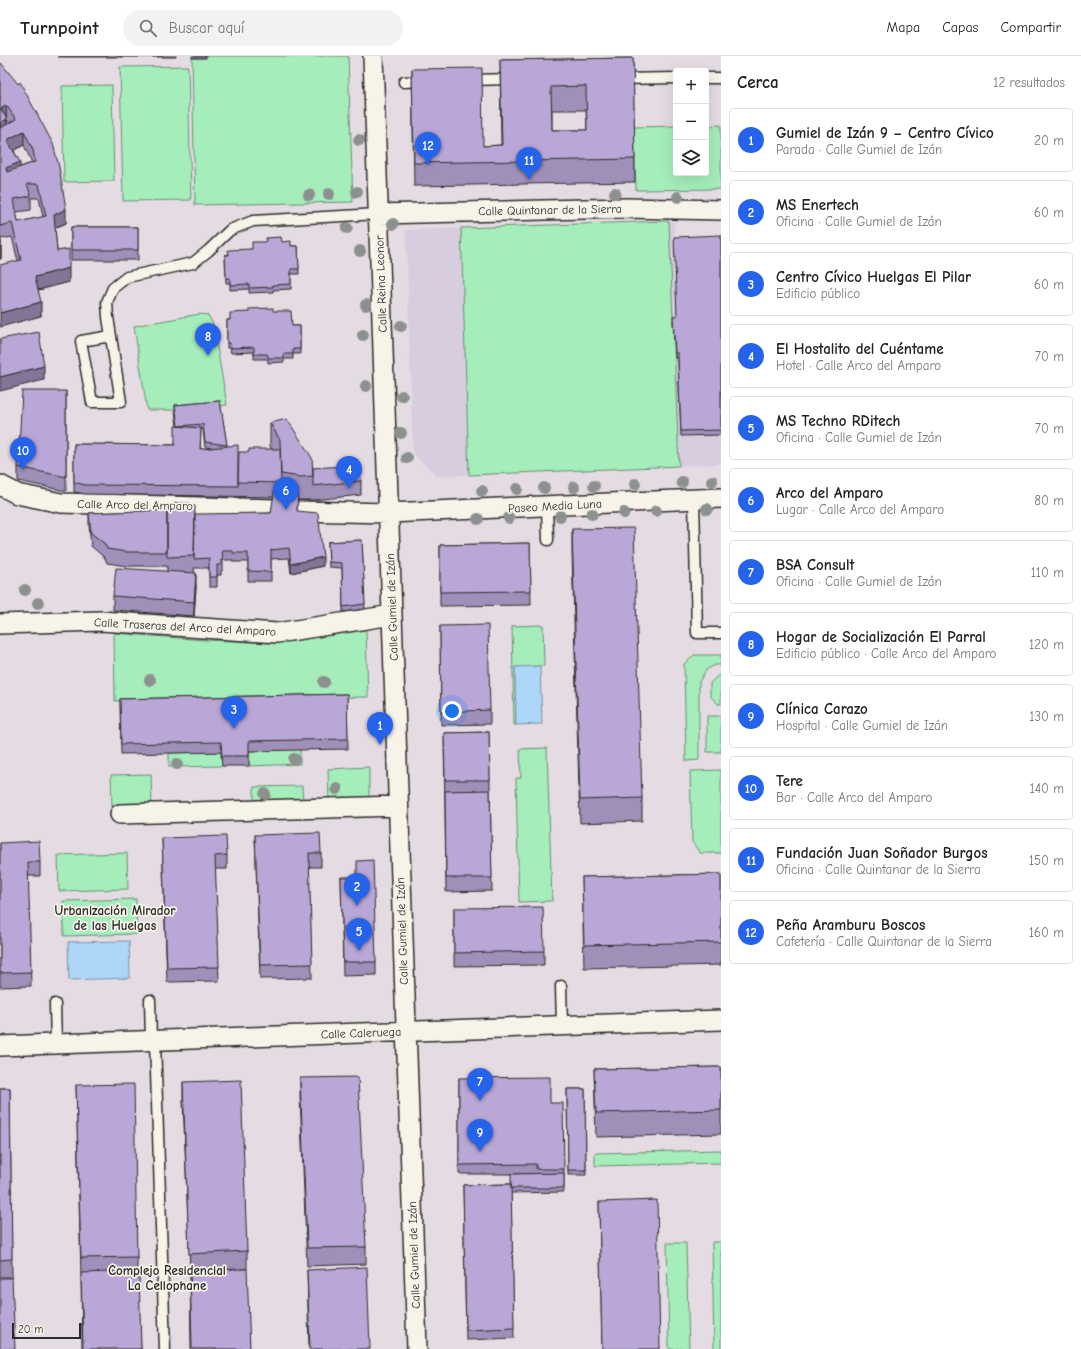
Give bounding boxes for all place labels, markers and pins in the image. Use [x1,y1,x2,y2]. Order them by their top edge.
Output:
pin: 12 [415,132,441,165]
pin: 11 [516,147,542,180]
pin: 8 [195,323,221,356]
pin: 10 [10,437,36,470]
pin: 4 [336,456,362,489]
pin: 6 [273,477,299,510]
pin: 3 [221,696,247,729]
pin: 1 [367,712,393,745]
pin: 2 [344,873,370,906]
pin: 5 [346,918,372,951]
pin: 7 [467,1068,493,1101]
pin: 9 [467,1119,493,1152]

